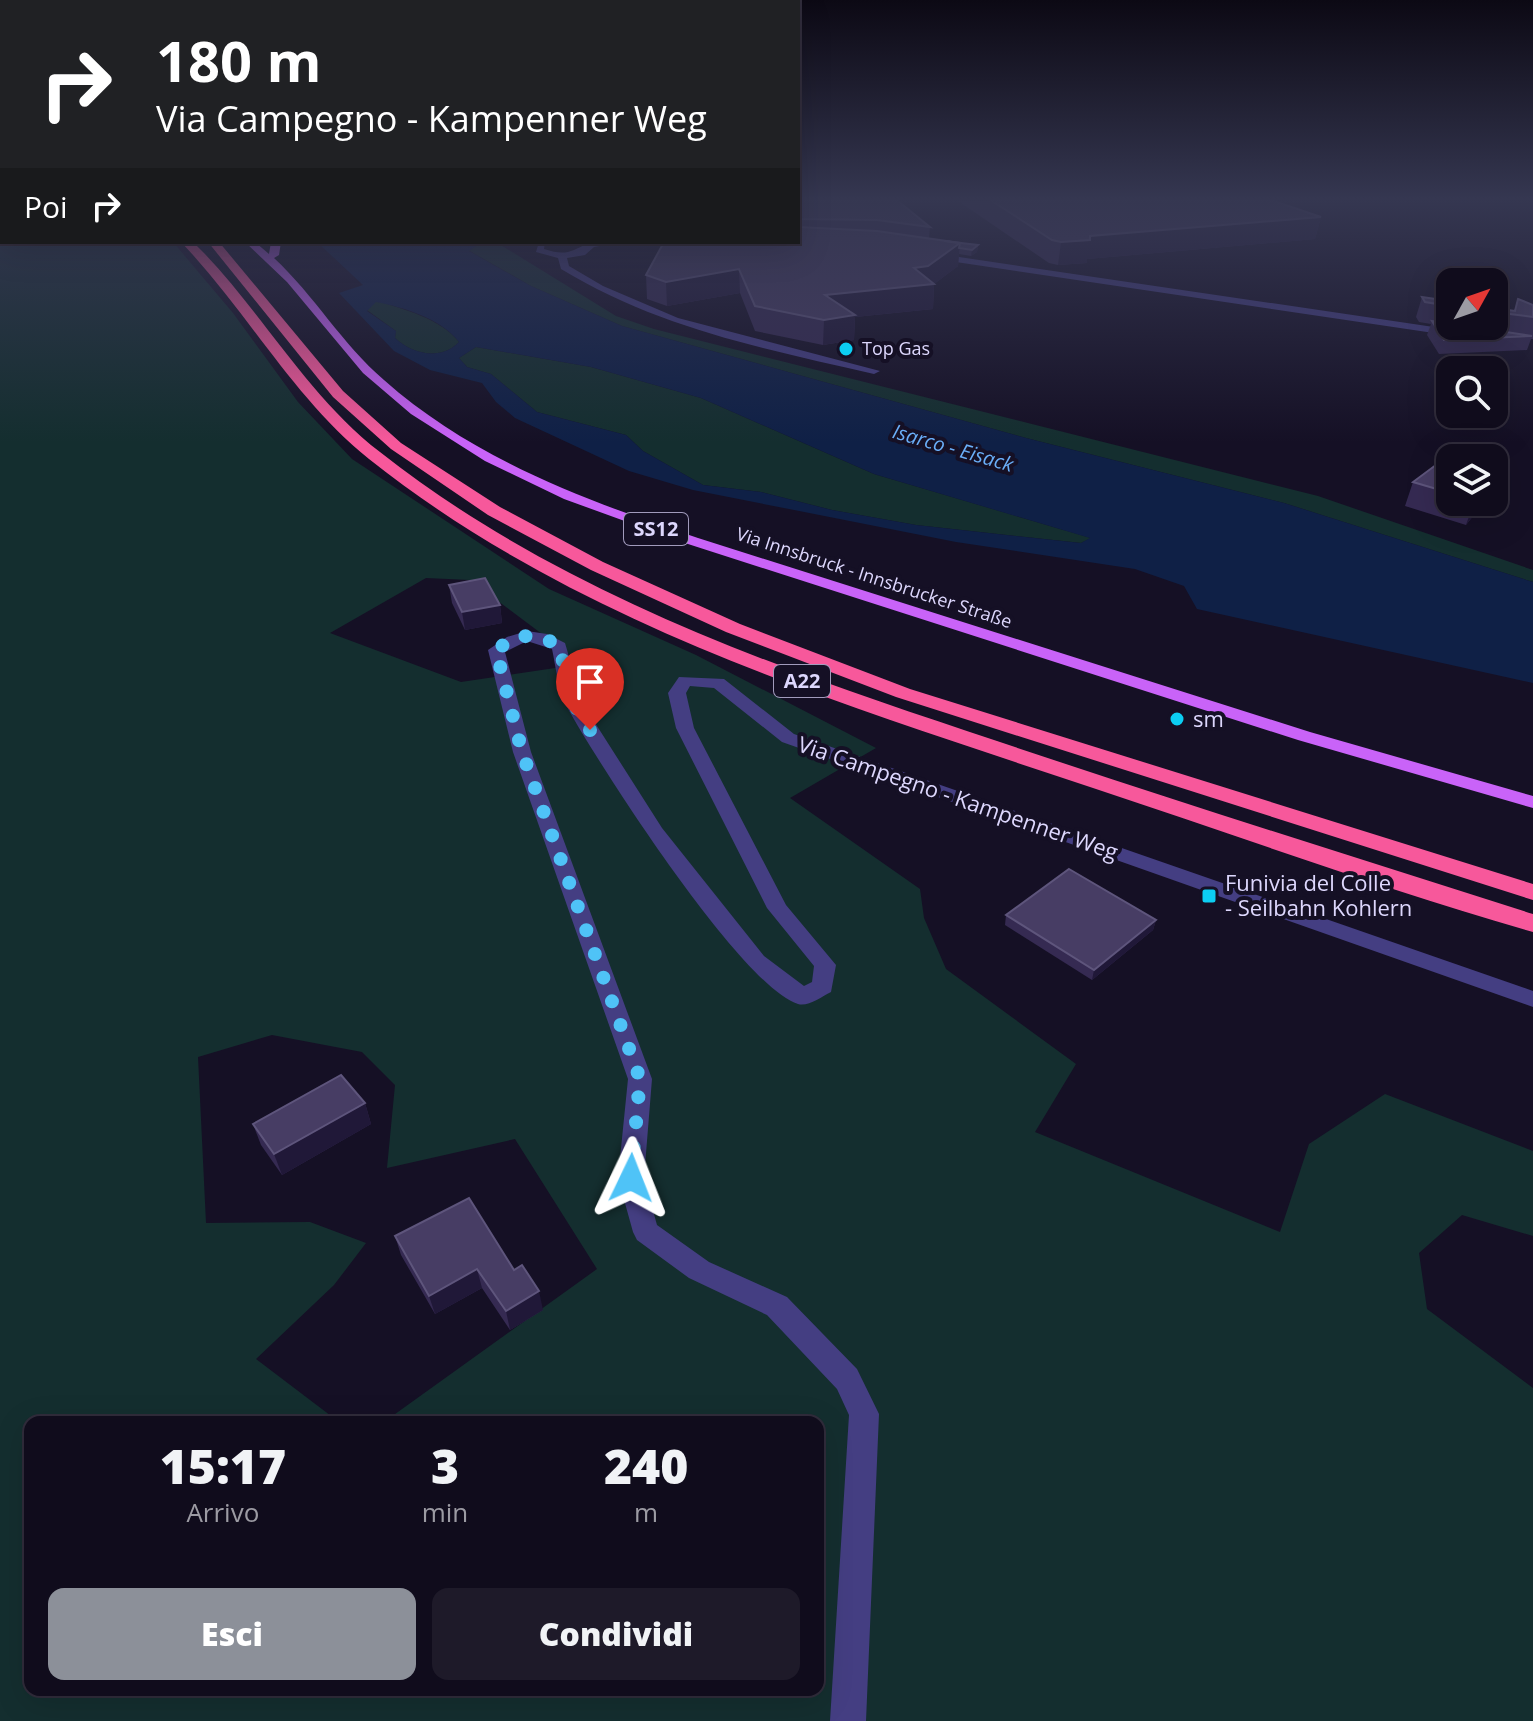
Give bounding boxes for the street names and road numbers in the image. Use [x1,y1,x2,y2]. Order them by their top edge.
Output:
road number: SS12 [624,513,688,545]
street label: Via Innsbruck - Innsbrucker Straße [733,521,1015,633]
road number: A22 [774,665,830,697]
street label: Via Campegno - Kampenner Weg [794,728,1122,866]

